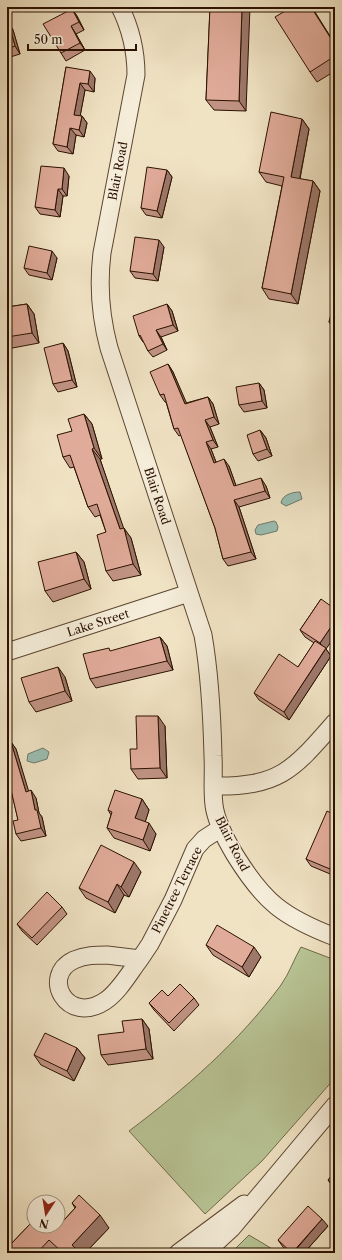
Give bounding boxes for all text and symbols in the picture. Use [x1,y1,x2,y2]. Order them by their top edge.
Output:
scale bar [28,26,136,52]
text: 50 m [34,32,63,47]
street label: Blair Road [104,140,131,202]
street label: Blair Road [141,465,174,527]
street label: Lake Street [65,605,132,640]
street label: Blair Road [212,814,253,874]
street label: Pinetree Terrace [148,844,205,936]
north arrow [26,1194,66,1234]
text: N [37,1216,50,1232]

